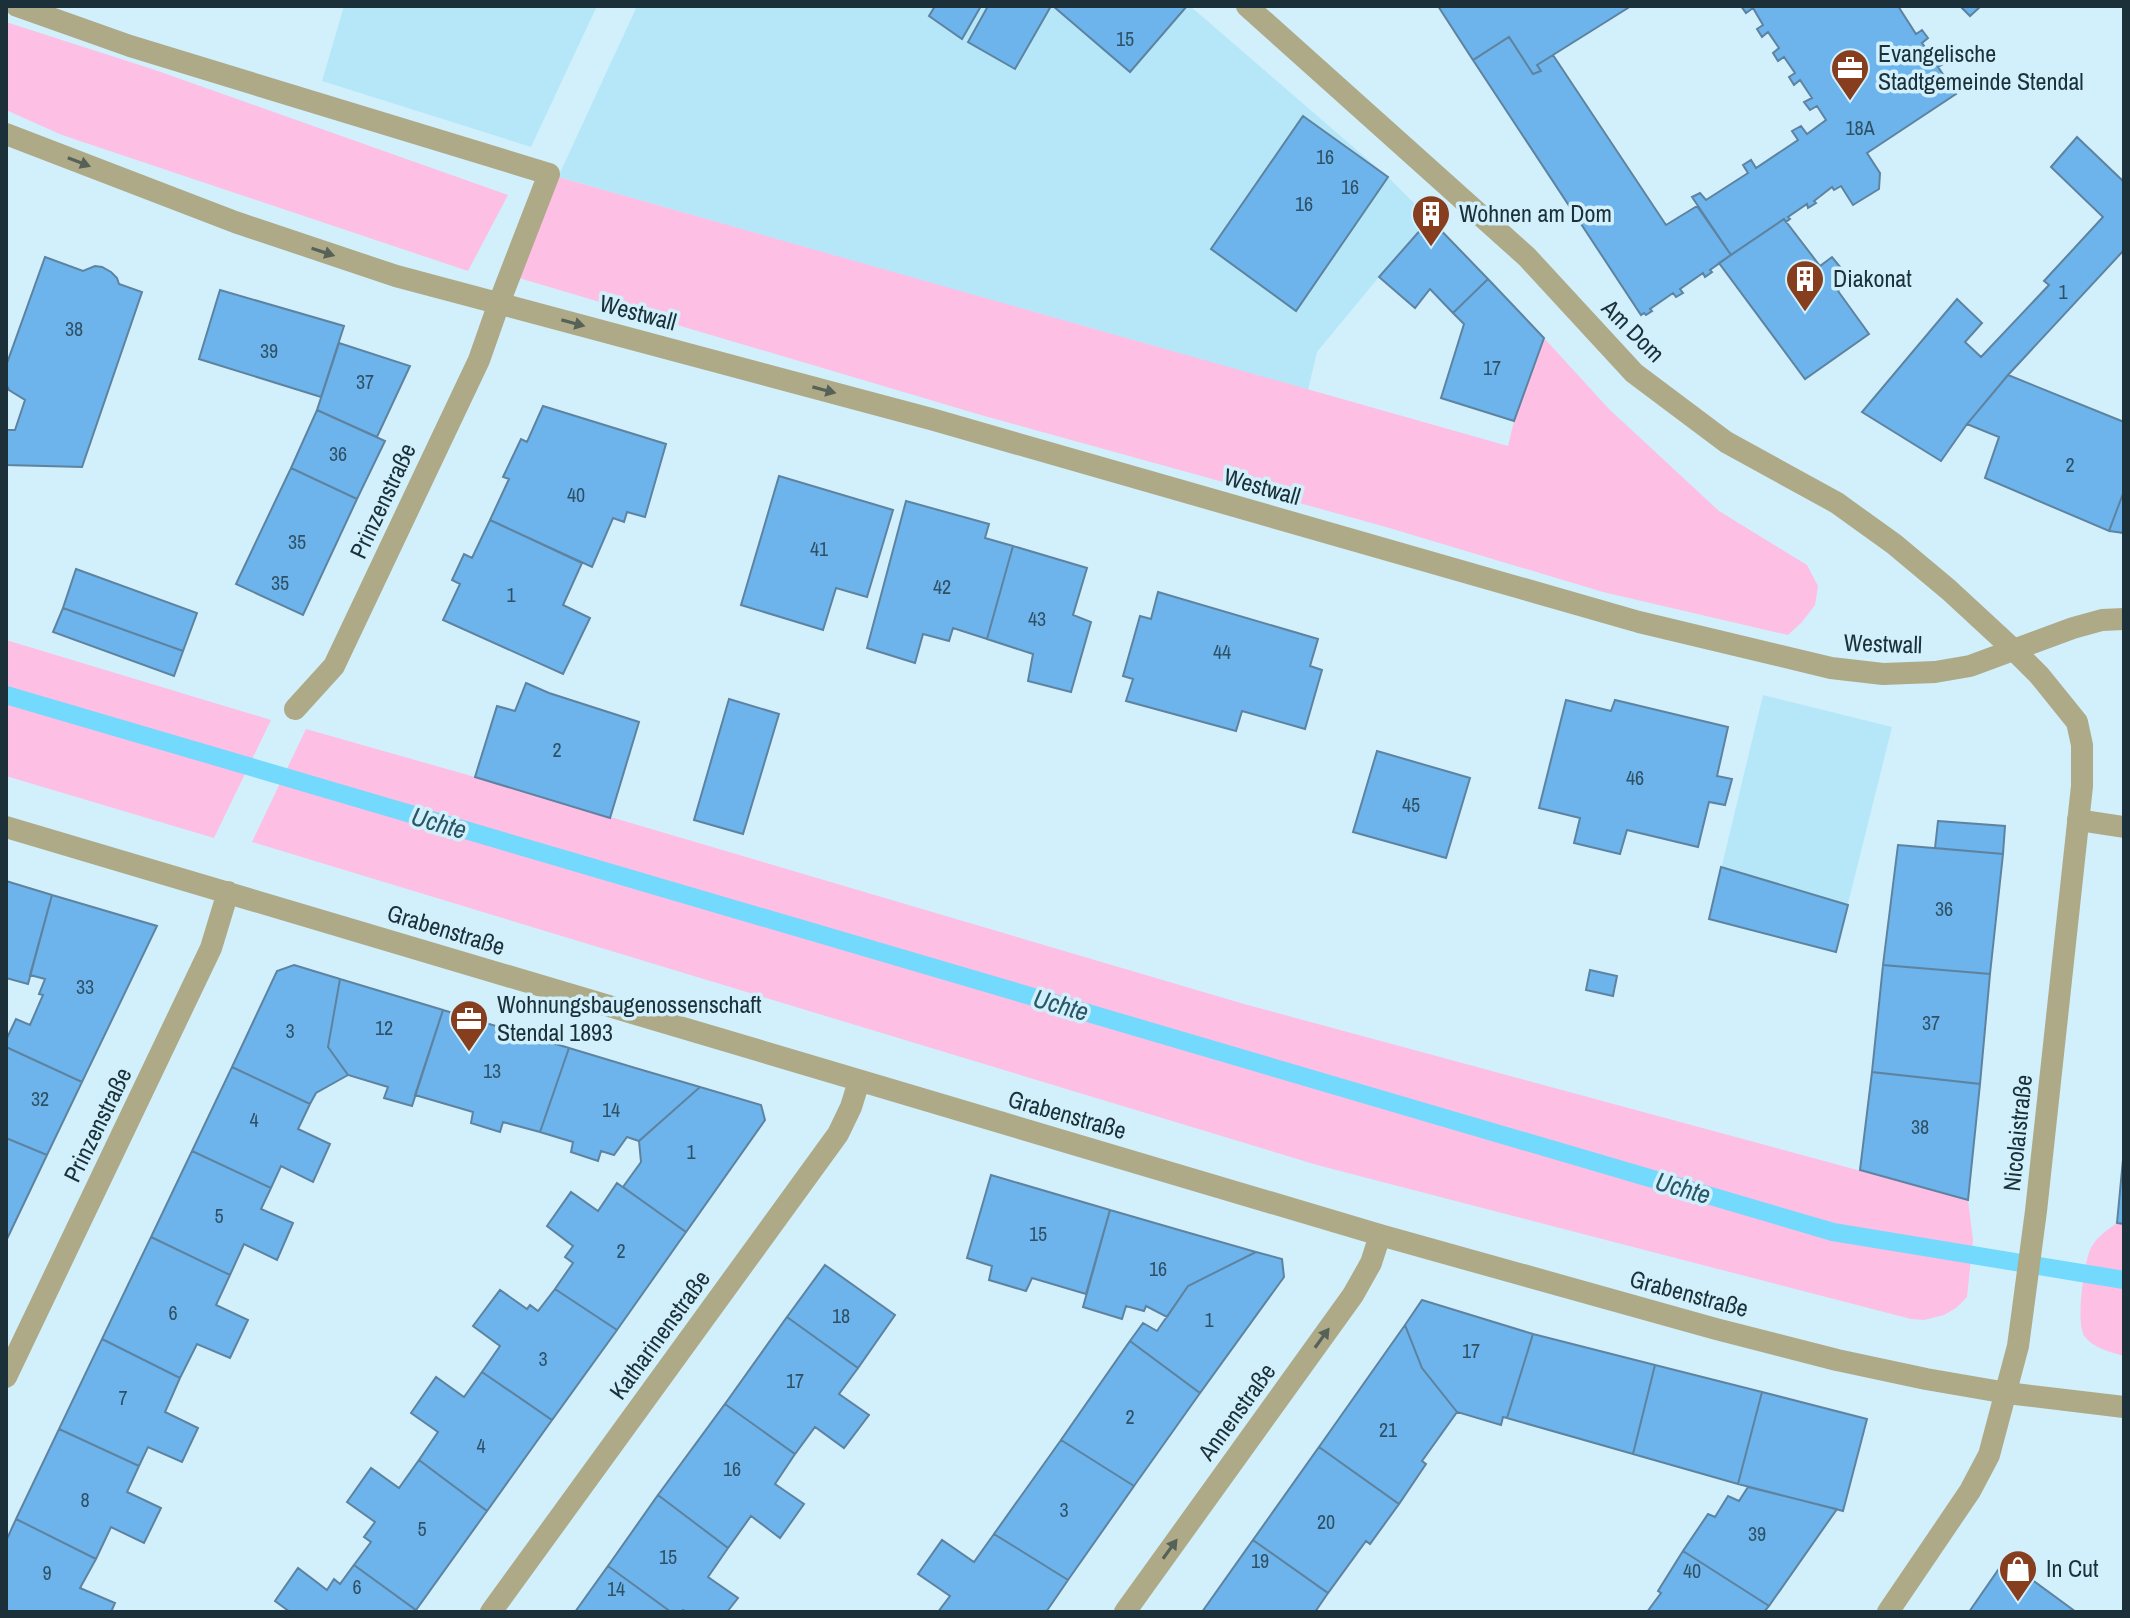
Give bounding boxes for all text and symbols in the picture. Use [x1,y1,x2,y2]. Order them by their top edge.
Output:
house number: 15 [1116,25,1134,52]
place label: Evangelische Stadtgemeinde Stendal [1878,37,2084,97]
office icon: Evangelische Stadtgemeinde Stendal [1829,47,1871,102]
house number: 18A [1845,114,1875,141]
house number: 16 [1316,143,1334,170]
one-way arrow [67,156,91,169]
house number: 16 [1341,173,1359,200]
house number: 16 [1295,190,1313,217]
building icon: Wohnen am Dom [1410,193,1452,248]
place label: Wohnen am Dom [1459,197,1612,229]
one-way arrow [311,246,335,258]
building icon: Diakonat [1784,258,1826,313]
place label: Diakonat [1833,262,1912,294]
house number: 1 [2058,278,2068,305]
street label: Westwall [596,286,680,338]
street label: Am Dom [1595,291,1672,369]
house number: 38 [65,315,83,342]
one-way arrow [561,317,585,330]
house number: 39 [260,337,278,364]
house number: 17 [1483,354,1501,381]
house number: 37 [356,368,374,395]
one-way arrow [812,385,837,397]
street label: Prinzenstraße [341,438,423,563]
house number: 36 [329,440,347,467]
house number: 2 [2065,451,2075,478]
street label: Westwall [1220,460,1304,512]
house number: 40 [567,481,585,508]
house number: 35 [288,528,306,555]
house number: 41 [810,535,828,562]
house number: 35 [271,569,289,596]
house number: 42 [933,573,951,600]
house number: 1 [506,581,516,608]
house number: 43 [1028,605,1046,632]
street label: Westwall [1843,626,1923,660]
house number: 44 [1213,638,1231,665]
house number: 2 [552,736,562,763]
house number: 46 [1626,764,1644,791]
house number: 45 [1402,791,1420,818]
water label: Uchte [408,798,471,847]
house number: 36 [1935,895,1953,922]
street label: Grabenstraße [384,896,509,962]
house number: 33 [76,973,94,1000]
water label: Uchte [1030,980,1093,1029]
place label: Wohnungsbaugenossenschaft Stendal 1893 [497,988,762,1048]
office icon: Wohnungsbaugenossenschaft Stendal 1893 [448,998,490,1053]
house number: 37 [1922,1009,1940,1036]
house number: 12 [375,1014,393,1041]
house number: 3 [285,1017,295,1044]
house number: 13 [483,1057,501,1084]
street label: Prinzenstraße [56,1062,139,1187]
street label: Nicolaistraße [1995,1073,2039,1193]
street label: Grabenstraße [1005,1082,1130,1146]
house number: 32 [31,1085,49,1112]
house number: 14 [602,1096,620,1123]
house number: 4 [249,1106,259,1133]
house number: 38 [1911,1113,1929,1140]
house number: 1 [686,1138,696,1165]
water label: Uchte [1652,1163,1715,1212]
house number: 5 [214,1202,224,1229]
house number: 15 [1029,1220,1047,1247]
house number: 2 [616,1237,626,1264]
house number: 16 [1149,1255,1167,1282]
street label: Grabenstraße [1626,1262,1752,1324]
street label: Katharinenstraße [602,1263,717,1405]
house number: 6 [168,1299,178,1326]
house number: 18 [832,1302,850,1329]
house number: 1 [1204,1306,1214,1333]
one-way arrow [1314,1327,1330,1348]
house number: 17 [1462,1337,1480,1364]
house number: 3 [538,1345,548,1372]
street label: Annenstraße [1190,1356,1282,1467]
house number: 17 [786,1367,804,1394]
house number: 7 [118,1384,128,1411]
house number: 2 [1125,1403,1135,1430]
house number: 21 [1379,1416,1397,1443]
house number: 4 [476,1432,486,1459]
house number: 16 [723,1455,741,1482]
house number: 8 [80,1486,90,1513]
house number: 3 [1059,1496,1069,1523]
house number: 20 [1317,1508,1335,1535]
house number: 5 [417,1515,427,1542]
house number: 39 [1748,1520,1766,1547]
one-way arrow [1162,1538,1178,1559]
house number: 15 [659,1543,677,1570]
house number: 19 [1251,1547,1269,1574]
shop icon: In Cut [1997,1548,2039,1603]
place label: In Cut [2046,1552,2099,1584]
house number: 40 [1683,1557,1701,1584]
house number: 9 [42,1559,52,1586]
house number: 6 [352,1573,362,1600]
house number: 14 [607,1575,625,1602]

